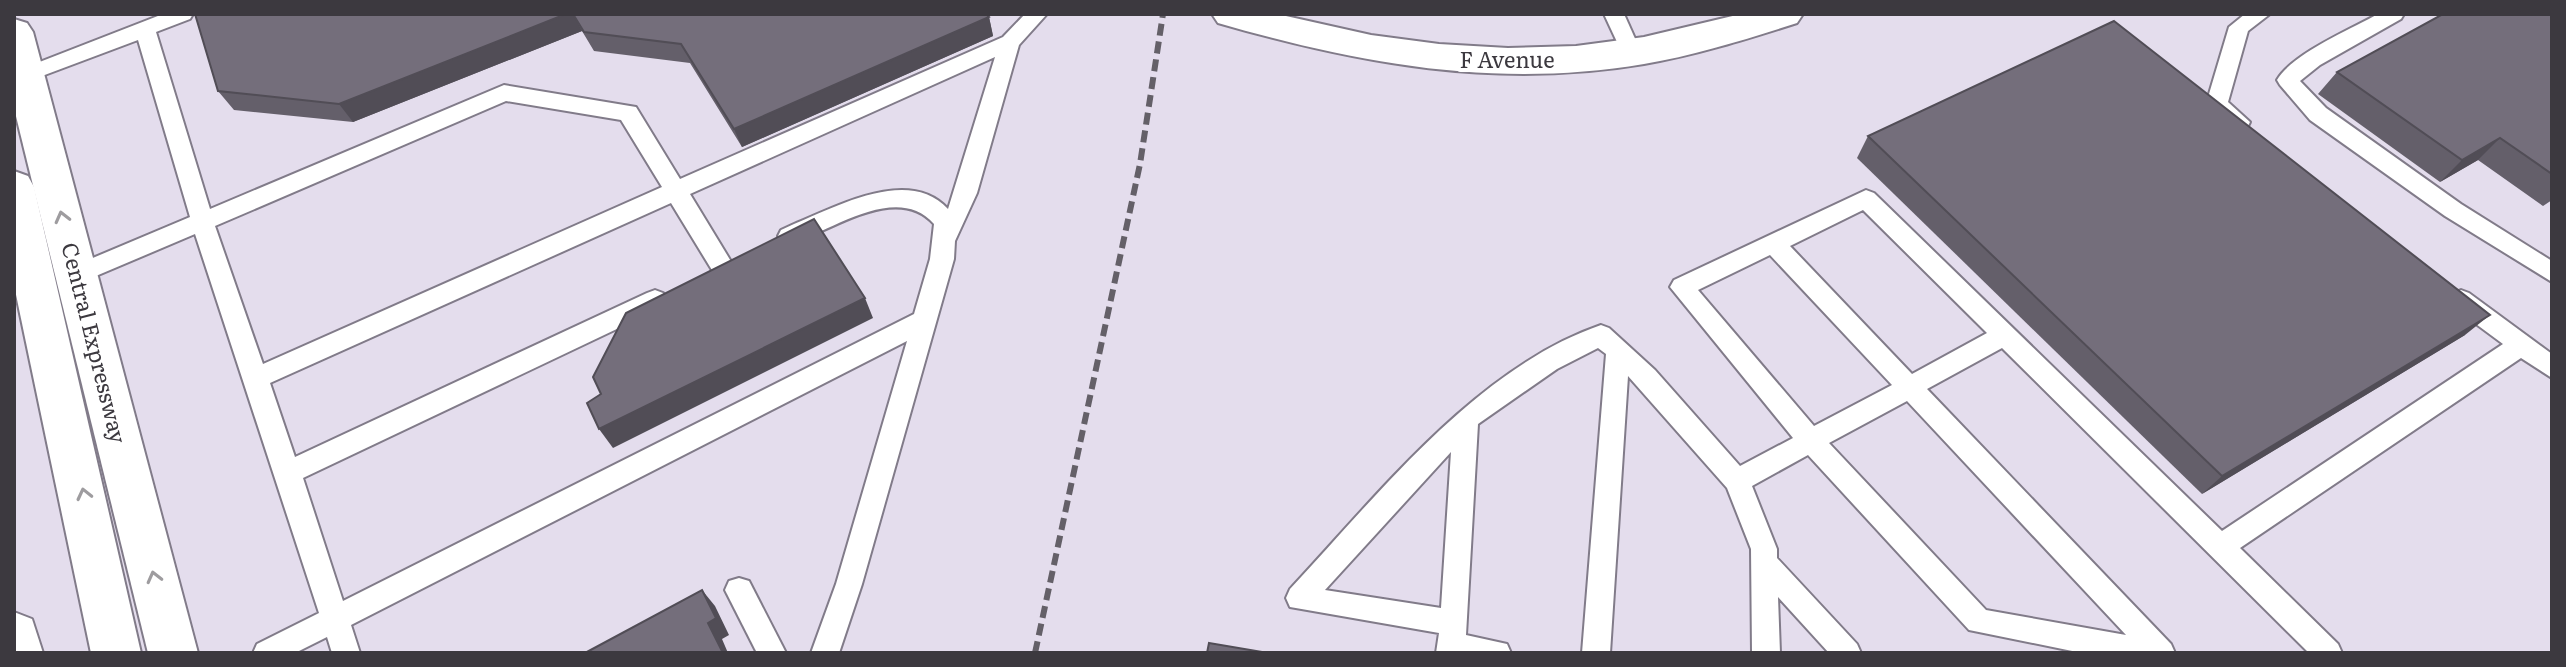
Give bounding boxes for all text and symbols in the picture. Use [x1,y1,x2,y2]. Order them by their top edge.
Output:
street label: F Avenue [1459,42,1555,75]
one-way arrow [55,210,72,224]
street label: Central Expressway [55,239,136,447]
one-way arrow [76,488,93,502]
one-way arrow [146,571,163,585]

